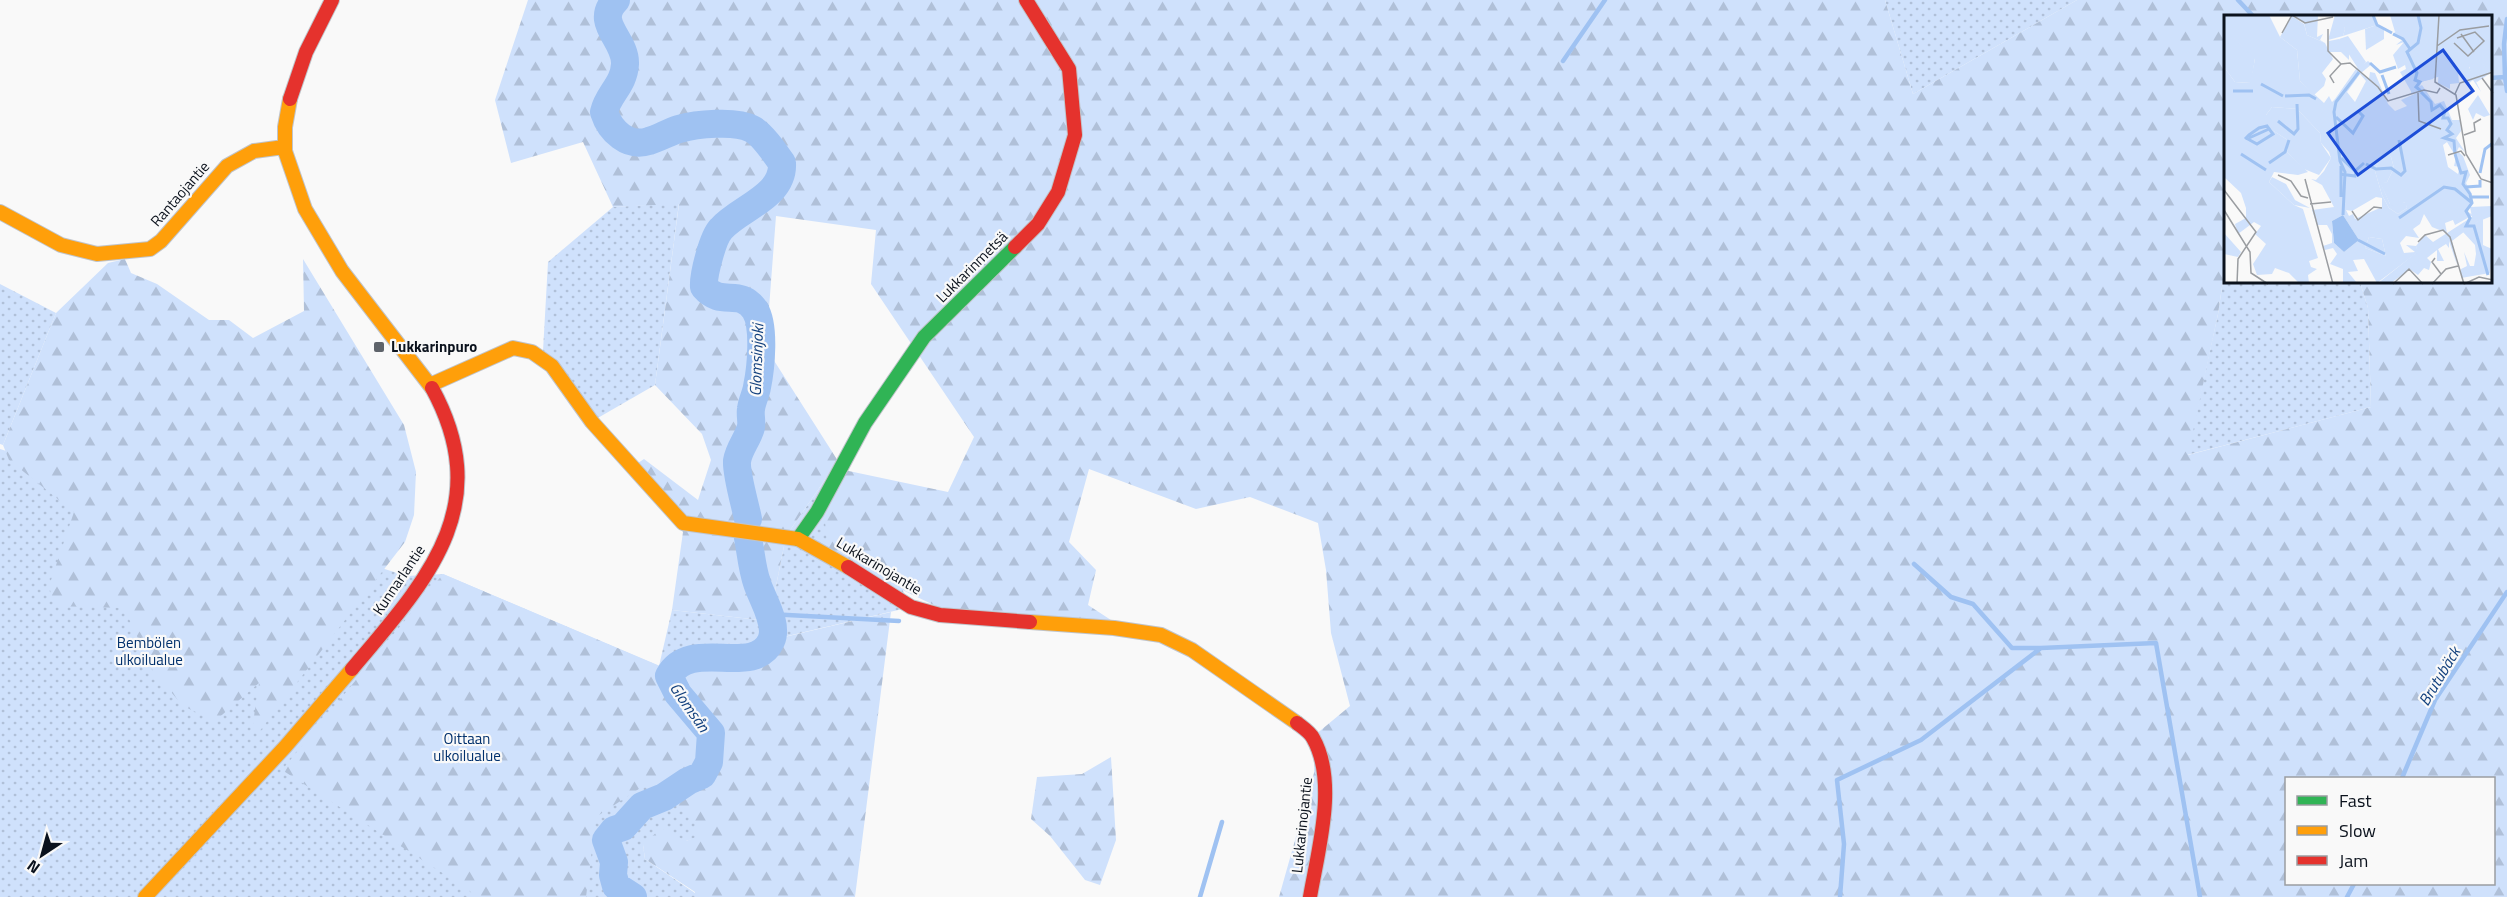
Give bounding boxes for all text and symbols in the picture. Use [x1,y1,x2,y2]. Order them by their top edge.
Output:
inset map [2224,15,2492,284]
street label: Rantaojantie [145,156,215,232]
street label: Lukkarinmetsä [931,225,1013,308]
water label: Glomsinjoki [743,322,769,397]
place label: Lukkarinpuro [391,335,477,358]
marker: Lukkarinpuro [372,340,386,354]
street label: Lukkarinojantie [832,531,926,600]
street label: Kunnarlantie [367,540,431,619]
park label: Bembölen ulkoilualue [115,631,183,671]
water label: Brutubäck [2412,640,2467,710]
water label: Glomsån [664,677,716,738]
park label: Oittaan ulkoilualue [433,727,501,767]
street label: Lukkarinojantie [1285,776,1318,874]
legend [2285,777,2495,885]
text: Fast [2339,787,2372,814]
text: Slow [2339,817,2376,844]
north arrow [12,825,72,885]
text: Jam [2339,847,2368,874]
text: N [22,854,45,880]

